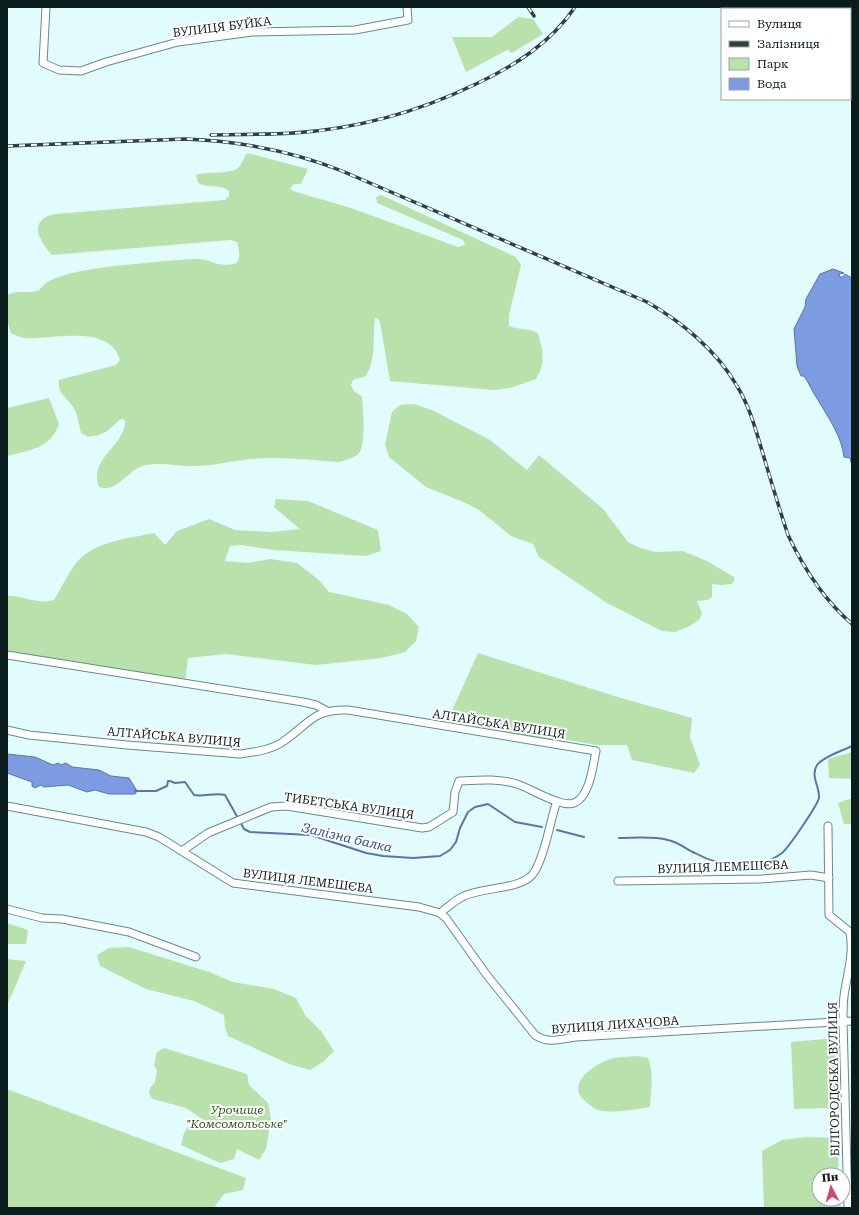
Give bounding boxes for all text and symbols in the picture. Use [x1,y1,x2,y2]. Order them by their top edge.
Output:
legend [721,8,851,100]
street label: ВУЛИЦЯ БУЙКА [172,14,273,40]
text: Вулиця [757,17,802,31]
text: Залізниця [757,37,820,51]
text: Парк [757,57,789,71]
text: Вода [757,77,787,91]
street label: АЛТАЙСЬКА ВУЛИЦЯ [432,707,566,741]
street label: АЛТАЙСЬКА ВУЛИЦЯ [107,724,241,750]
street label: ТИБЕТСЬКА ВУЛИЦЯ [283,790,415,822]
water label: Залізна балка [300,820,394,855]
street label: ВУЛИЦЯ ЛЕМЕШЄВА [657,858,789,876]
street label: ВУЛИЦЯ ЛЕМЕШЄВА [242,866,375,896]
street label: БІЛГОРОДСЬКА ВУЛИЦЯ [826,1002,842,1156]
street label: ВУЛИЦЯ ЛИХАЧОВА [551,1014,680,1036]
park label: Урочище "Комсомольське" [186,1103,288,1131]
north arrow [811,1167,851,1207]
text: Пн [821,1170,839,1185]

